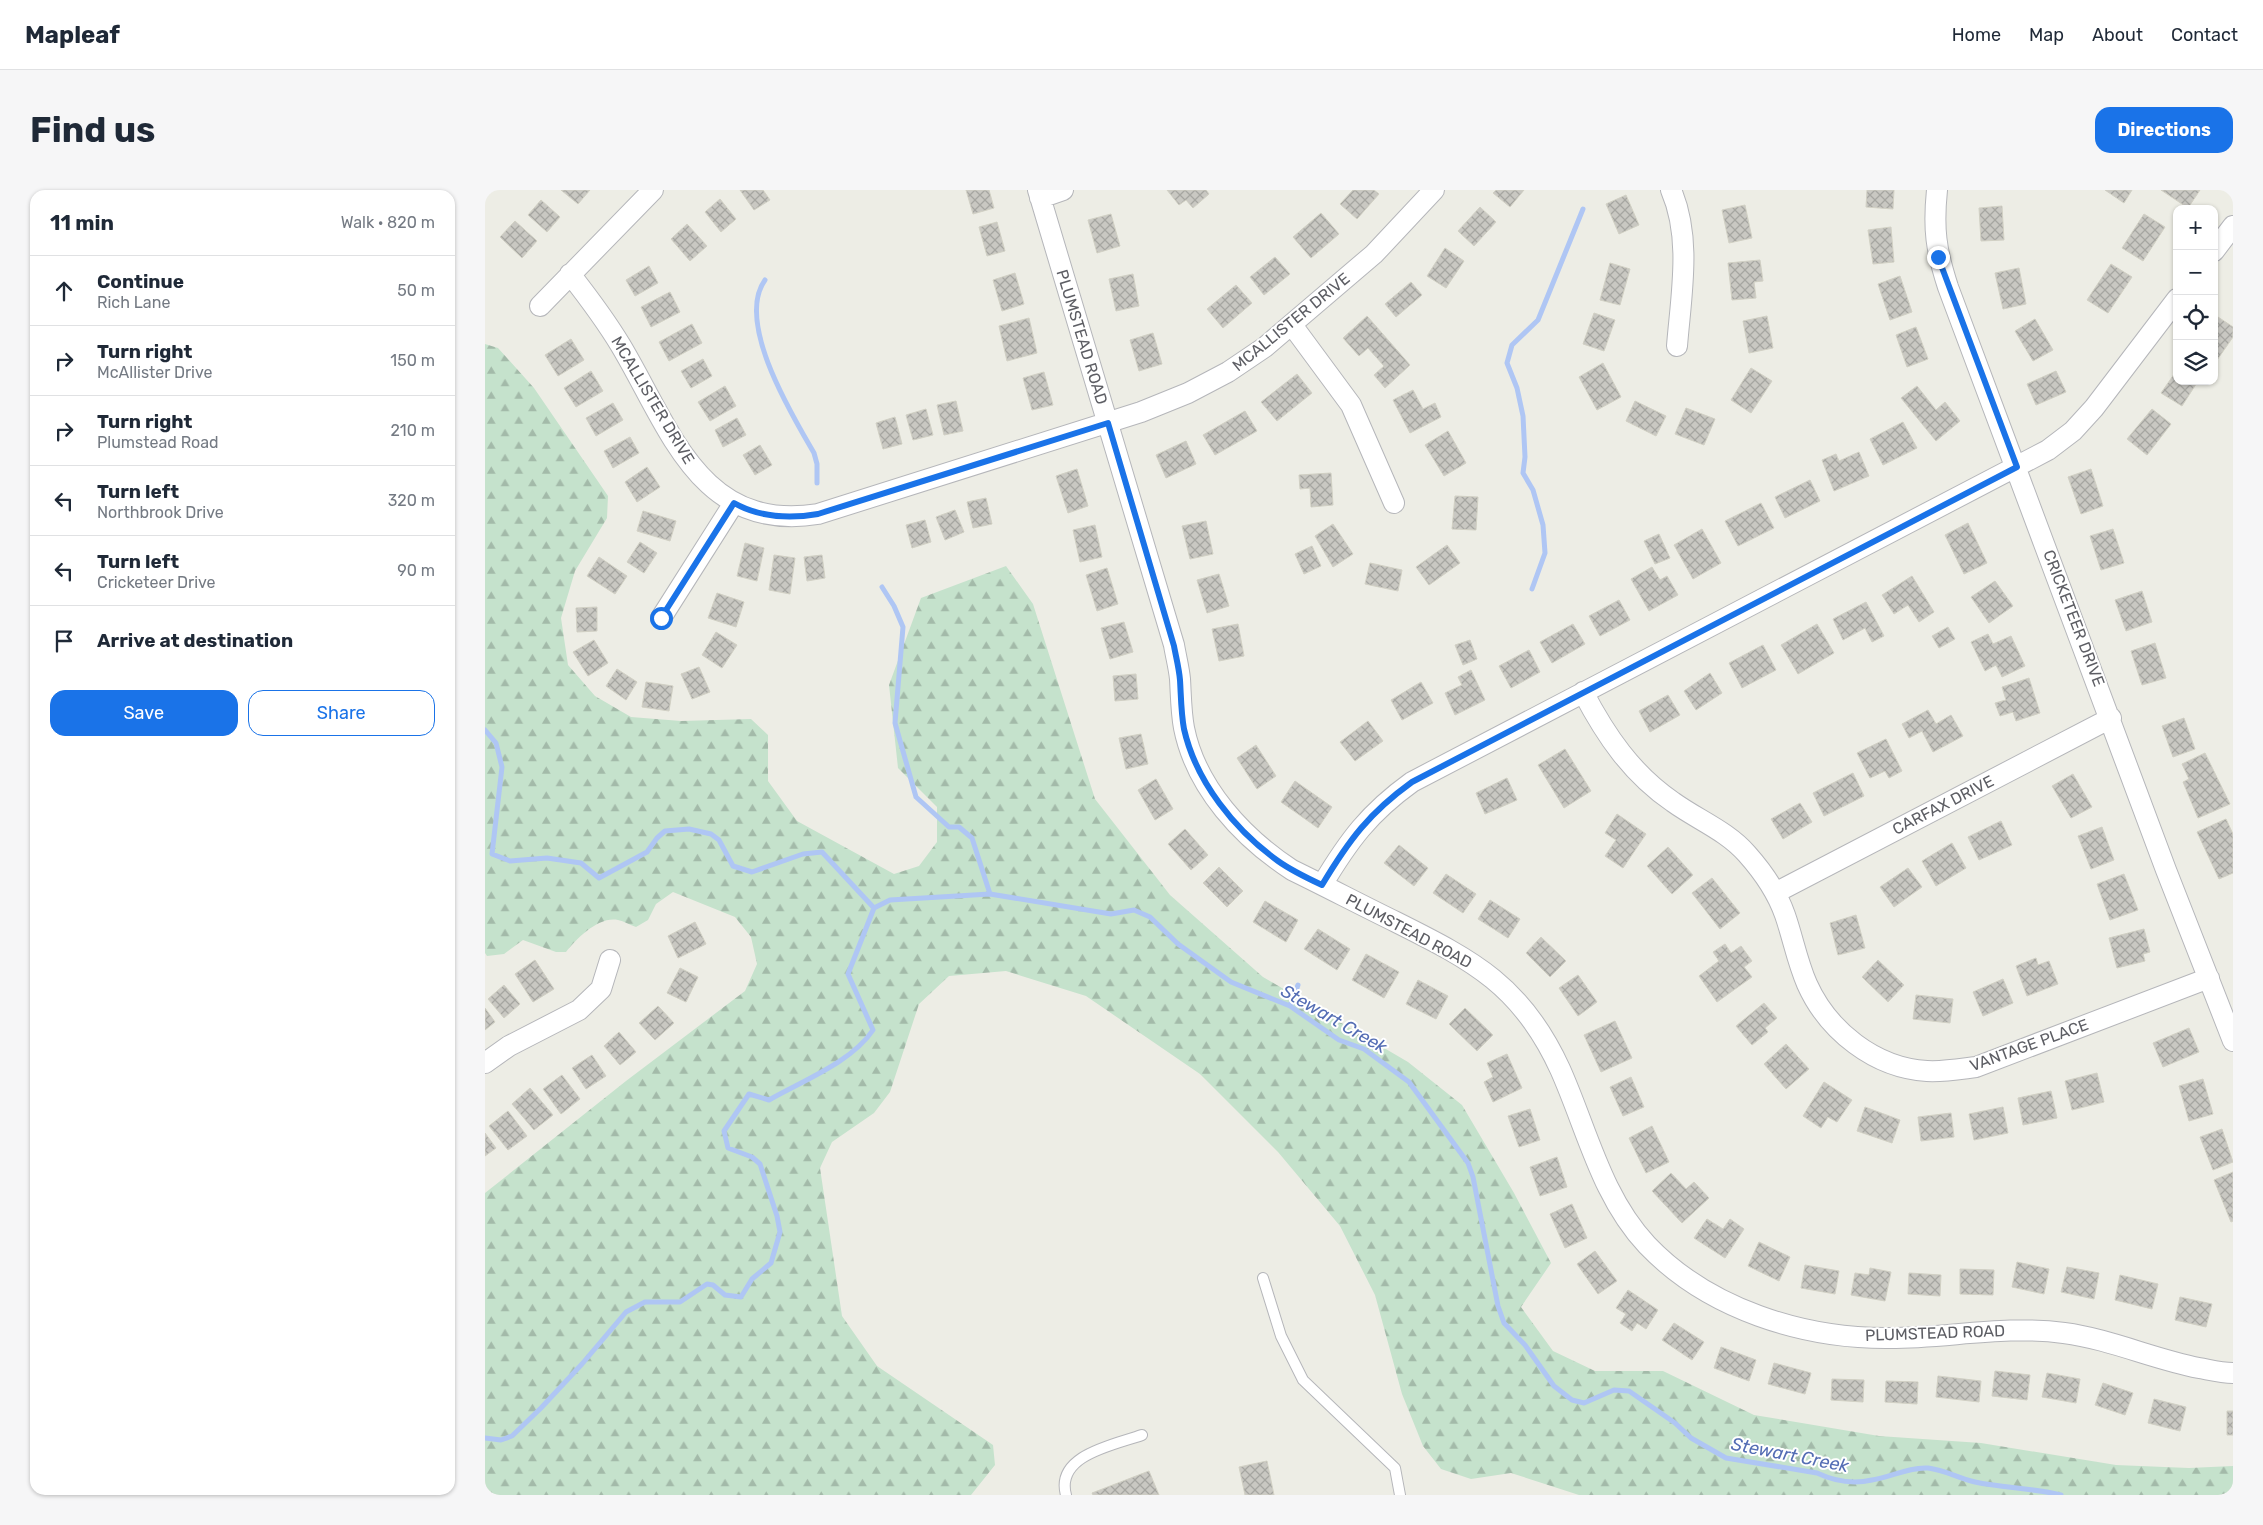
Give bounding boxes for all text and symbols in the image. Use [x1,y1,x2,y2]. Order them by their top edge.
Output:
text: Mapleaf [25,21,120,49]
text: Home [1952,24,2001,46]
text: Map [2029,24,2064,46]
text: About [2092,24,2143,46]
text: Contact [2171,24,2238,46]
button: Directions [2095,107,2233,153]
text: Find us [30,109,155,151]
map controls [2173,205,2218,385]
button: + [2173,205,2218,250]
text: 11 min [50,210,114,235]
text: Walk · 820 m [341,213,435,232]
route end [1927,246,1950,269]
button: − [2173,250,2218,295]
street label: PLUMSTEAD ROAD [1052,267,1112,407]
street label: MCALLISTER DRIVE [1228,269,1354,375]
text: Continue [97,270,184,293]
icon: ahead [50,277,78,305]
text: 50 m [397,281,435,300]
text: Rich Lane [97,293,170,312]
button: locate [2173,295,2218,340]
street label: MCALLISTER DRIVE [607,333,699,467]
text: Turn right [97,340,192,363]
button: layers [2173,340,2218,385]
icon: right [50,347,78,375]
text: 150 m [390,351,435,370]
text: McAllister Drive [97,363,212,382]
text: Turn right [97,410,192,433]
icon: right [50,417,78,445]
text: 210 m [390,421,435,440]
text: Plumstead Road [97,433,219,452]
text: Turn left [97,480,179,503]
icon: left [50,487,78,515]
text: 320 m [388,491,435,510]
text: Northbrook Drive [97,503,224,522]
street label: CRICKETEER DRIVE [2039,547,2109,689]
text: Turn left [97,550,179,573]
icon: left [50,557,78,585]
text: 90 m [397,561,435,580]
text: Cricketeer Drive [97,573,216,592]
route start [650,607,673,630]
icon: arrive [50,627,78,655]
text: Arrive at destination [97,629,293,652]
button: Save [50,690,238,736]
button: Share [248,690,435,736]
street label: CARFAX DRIVE [1889,771,1997,839]
street label: PLUMSTEAD ROAD [1343,890,1475,972]
water label: Stewart Creek [1277,980,1392,1059]
street label: VANTAGE PLACE [1967,1015,2091,1075]
street label: PLUMSTEAD ROAD [1865,1321,2005,1345]
water label: Stewart Creek [1729,1433,1851,1477]

